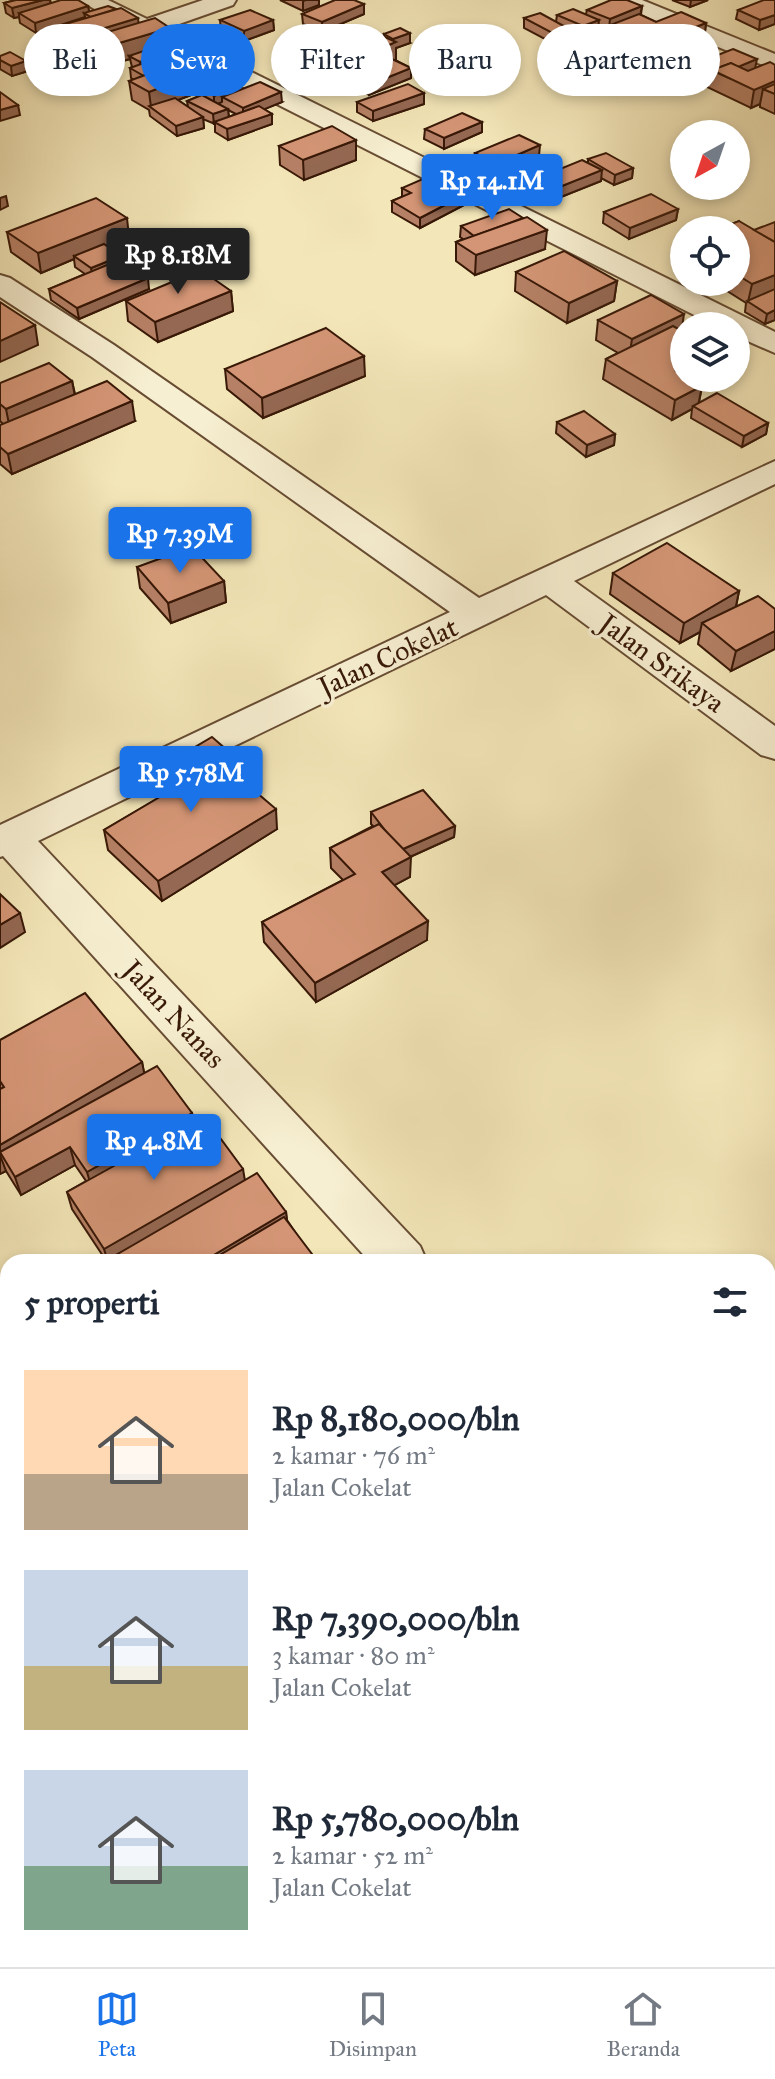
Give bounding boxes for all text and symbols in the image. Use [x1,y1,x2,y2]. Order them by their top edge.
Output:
chip: Beli [24,24,125,96]
chip: Sewa [141,24,255,96]
chip: Filter [271,24,393,96]
chip: Baru [409,24,521,96]
chip: Apartemen [537,24,720,96]
north arrow [670,120,750,200]
map controls [670,120,750,392]
pin: Rp 14.1M [409,154,575,222]
text: Rp 14.1M [440,164,544,196]
button: locate [670,216,750,296]
pin: Rp 8.18M [95,228,261,296]
text: Rp 8.18M [124,238,232,270]
button: layers [670,312,750,392]
pin: Rp 7.39M [97,507,263,575]
text: Rp 7.39M [126,517,234,549]
street label: Jalan Srikaya [590,604,732,720]
street label: Jalan Cokelat [310,609,463,706]
pin: Rp 5.78M [108,746,274,814]
text: Rp 5.78M [138,756,244,788]
street label: Jalan Nanas [113,950,233,1075]
pin: Rp 4.8M [80,1114,228,1182]
text: Rp 4.8M [105,1124,203,1156]
icon: filters [708,1280,752,1324]
text: 5 properti [24,1282,159,1323]
text: Rp 8,180,000/bln [272,1398,520,1439]
icon: home [88,1402,184,1498]
text: 2 kamar · 76 m² [272,1439,435,1471]
text: Jalan Cokelat [272,1471,411,1503]
text: Rp 7,390,000/bln [272,1598,520,1639]
icon: home [88,1602,184,1698]
text: 3 kamar · 80 m² [272,1639,434,1671]
text: Jalan Cokelat [272,1671,411,1703]
text: Rp 5,780,000/bln [272,1798,519,1839]
icon: home [88,1802,184,1898]
text: 2 kamar · 52 m² [272,1839,433,1871]
text: Jalan Cokelat [272,1871,411,1903]
tab: Peta [95,1987,139,2062]
tab: Disimpan [329,1987,417,2062]
tab: Beranda [607,1987,680,2062]

